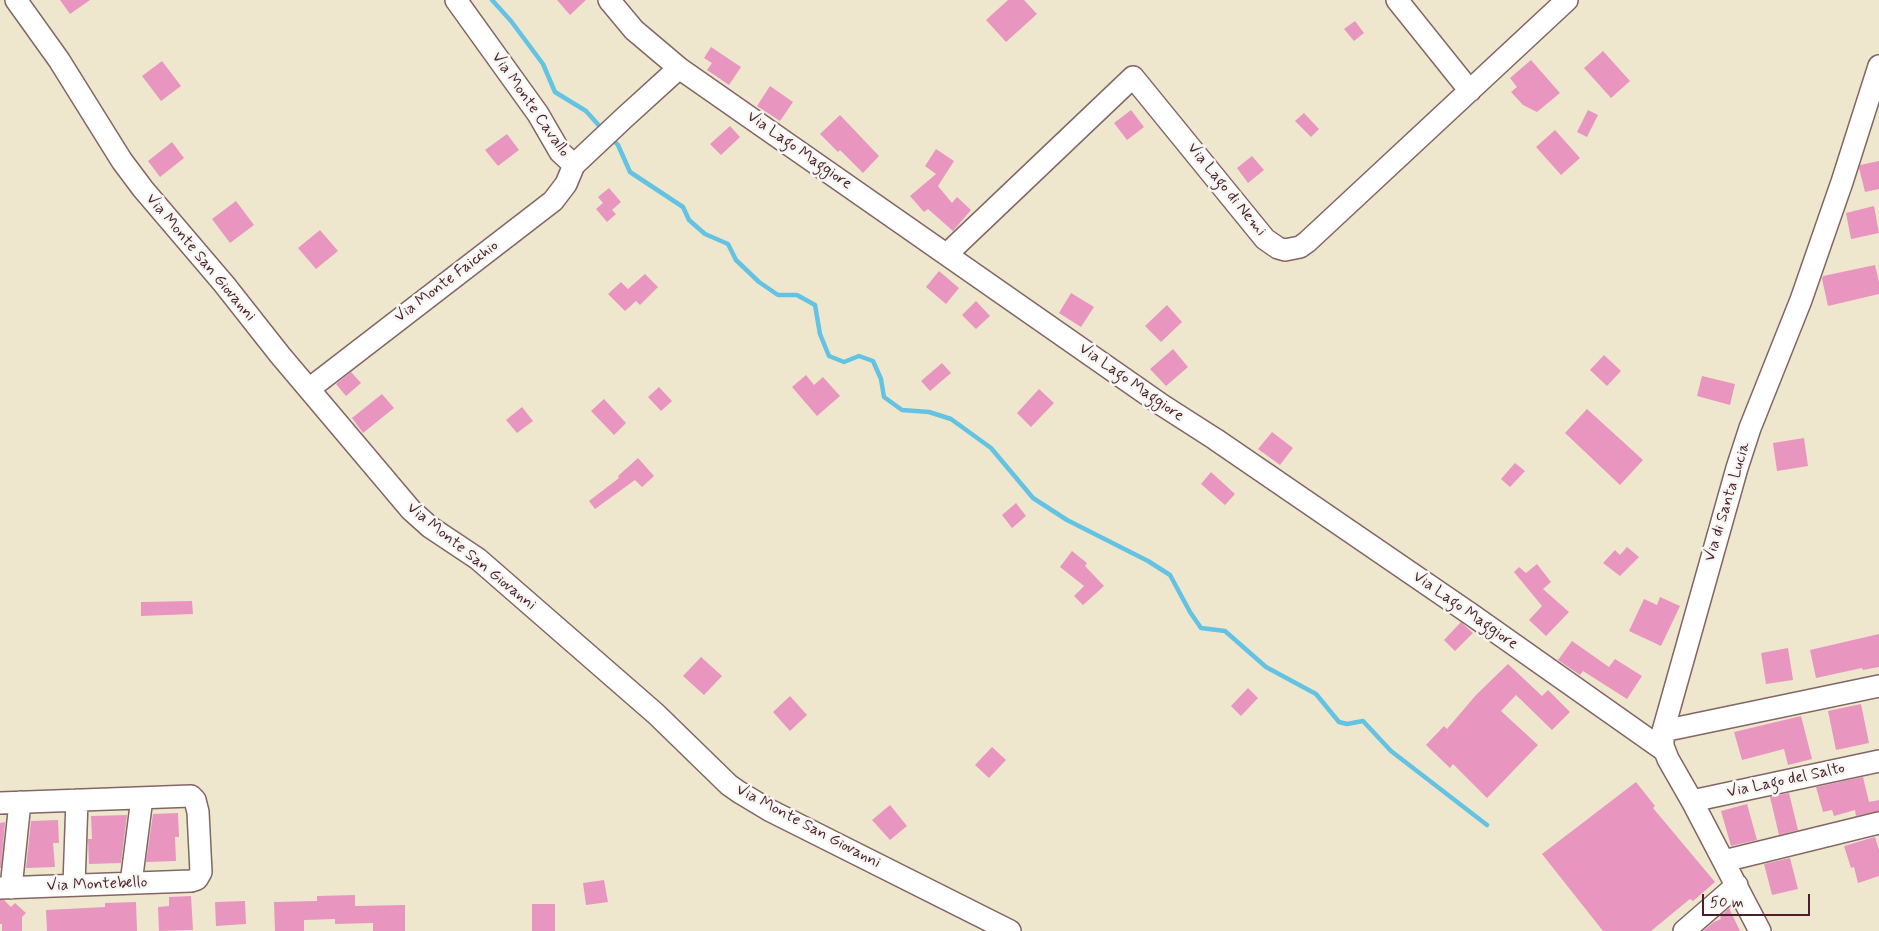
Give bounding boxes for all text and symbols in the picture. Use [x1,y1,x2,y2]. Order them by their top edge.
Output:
street label: Via Monte Cavallo [487,49,573,161]
street label: Via Lago Maggiore [743,108,855,194]
street label: Via Lago di Nemi [1182,139,1270,241]
street label: Via Monte San Giovanni [141,190,259,326]
street label: Via Monte Faicchio [391,237,503,327]
street label: Via Lago Maggiore [1075,340,1187,426]
street label: Via di Santa Lucia [1701,440,1755,564]
street label: Via Monte San Giovanni [402,499,540,615]
street label: Via Lago Maggiore [1409,568,1521,654]
street label: Via Lago del Salto [1725,759,1847,803]
street label: Via Monte San Giovanni [732,781,884,873]
street label: Via Montebello [46,874,148,896]
scale bar [1704,884,1812,916]
text: 50 m [1710,893,1744,913]

